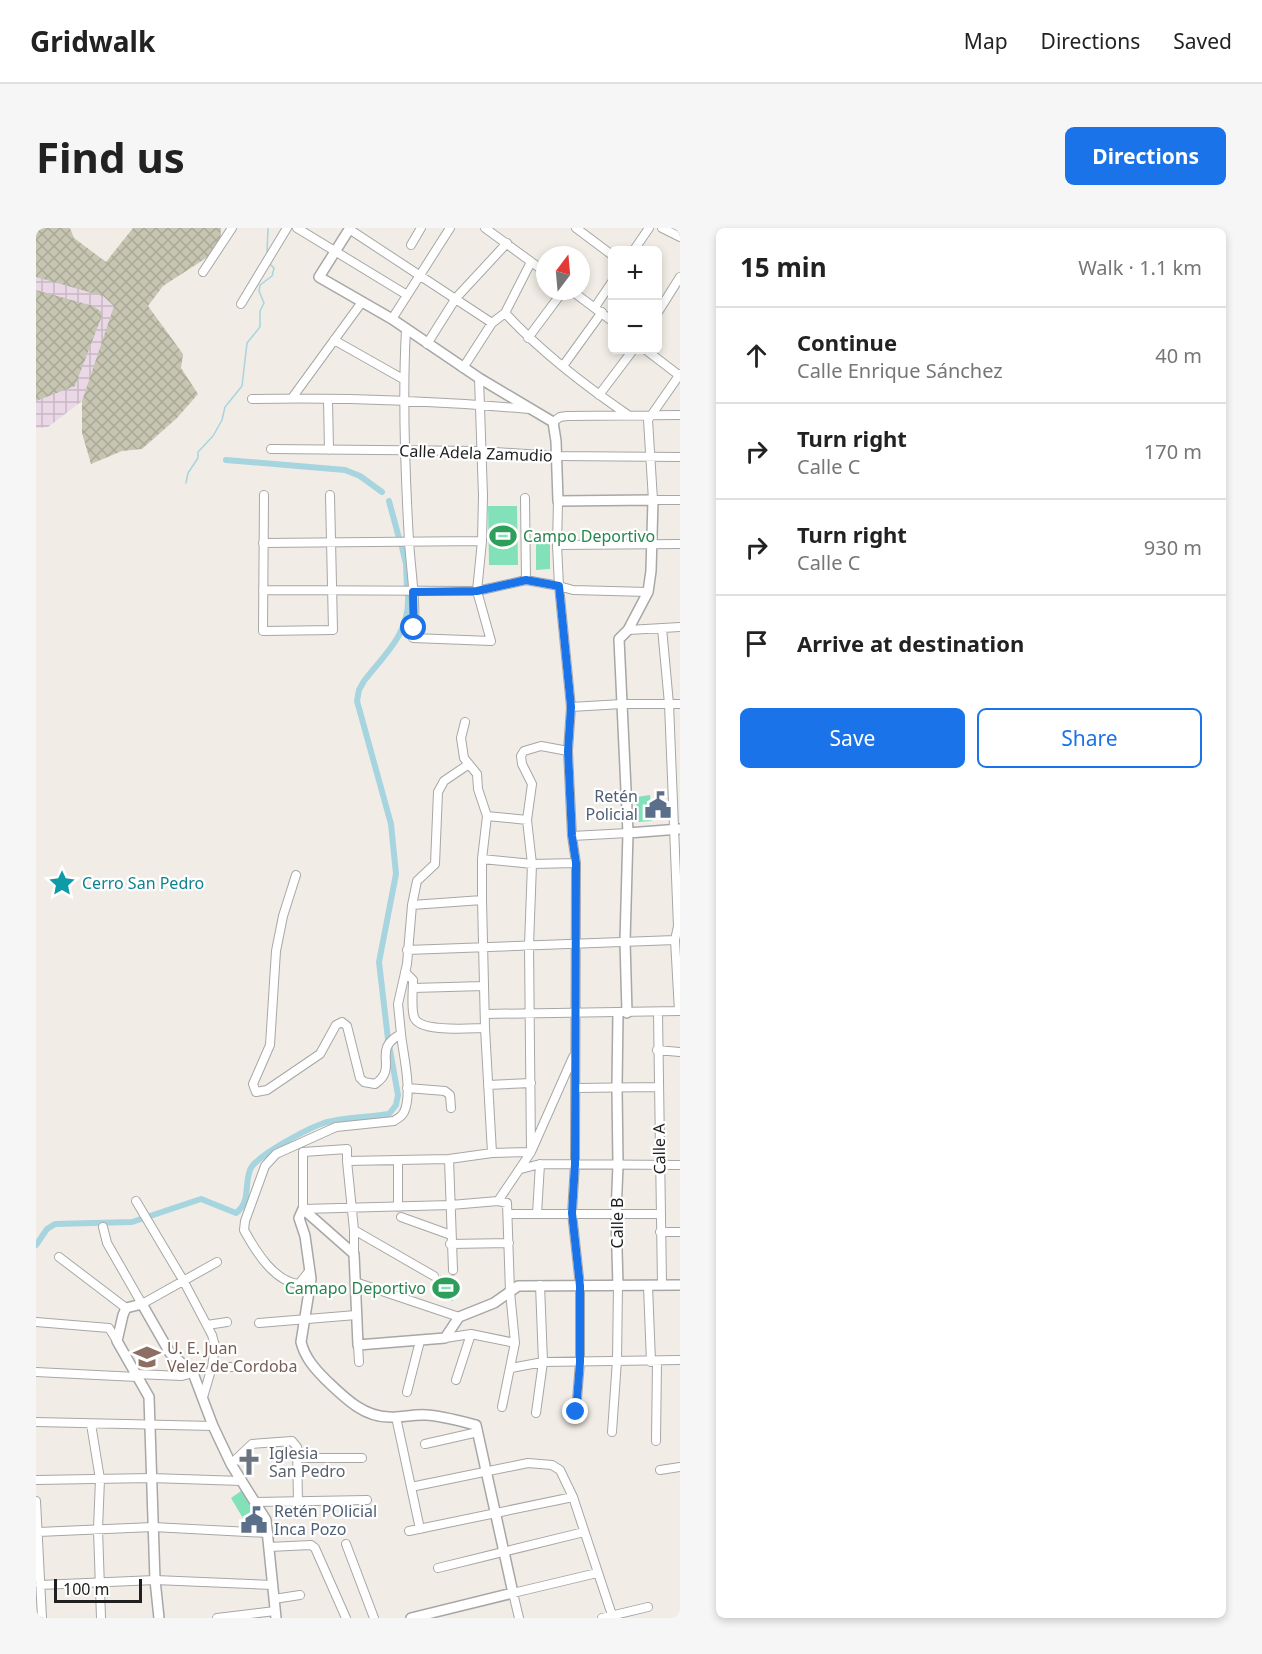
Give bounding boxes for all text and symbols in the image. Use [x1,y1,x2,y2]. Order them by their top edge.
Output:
text: Gridwalk [30,22,155,60]
text: Map [964,27,1008,55]
text: Directions [1041,27,1140,55]
text: Saved [1173,27,1232,55]
button: Directions [1065,127,1226,185]
text: Find us [36,128,185,185]
north arrow [536,246,590,300]
map controls [608,246,662,354]
button: + [608,246,662,300]
text: 15 min [740,249,827,285]
text: Walk · 1.1 km [1078,254,1202,281]
button: − [608,300,662,354]
text: Continue [797,327,897,357]
icon: ahead [740,339,773,372]
text: 40 m [1155,342,1202,369]
text: Calle Enrique Sánchez [797,357,1003,384]
text: Turn right [797,423,907,453]
icon: right [740,435,773,468]
text: 170 m [1144,438,1202,465]
street label: Calle Adela Zamudio [399,439,553,467]
text: Calle C [797,453,860,480]
text: Turn right [797,519,907,549]
sports icon: Campo Deportivo [488,521,518,551]
place label: Campo Deportivo [523,525,655,547]
icon: right [740,531,773,564]
text: 930 m [1144,534,1202,561]
text: Calle C [797,549,860,576]
route start [400,614,426,640]
icon: arrive [740,627,773,660]
text: Arrive at destination [797,628,1024,658]
button: Save [740,708,965,768]
button: Share [977,708,1202,768]
place label: Retén Policial [585,785,638,825]
public building icon: Retén Policial [643,790,673,820]
place icon: Cerro San Pedro [47,868,77,898]
place label: Cerro San Pedro [82,872,204,894]
street label: Calle A [648,1123,670,1175]
street label: Calle B [606,1198,628,1248]
sports icon: Camapo Deportivo [431,1273,461,1303]
place label: Camapo Deportivo [285,1277,426,1299]
place label: U. E. Juan Velez de Cordoba [167,1337,297,1377]
school or university icon: U. E. Juan Velez de Cordoba [132,1342,162,1372]
route end [562,1398,588,1424]
place label: Iglesia San Pedro [269,1442,345,1482]
church icon: Iglesia San Pedro [234,1447,264,1477]
place label: Retén POlicial Inca Pozo [274,1500,377,1540]
public building icon: Retén POlicial Inca Pozo [239,1505,269,1535]
scale bar [54,1576,142,1604]
text: 100 m [63,1578,110,1600]

